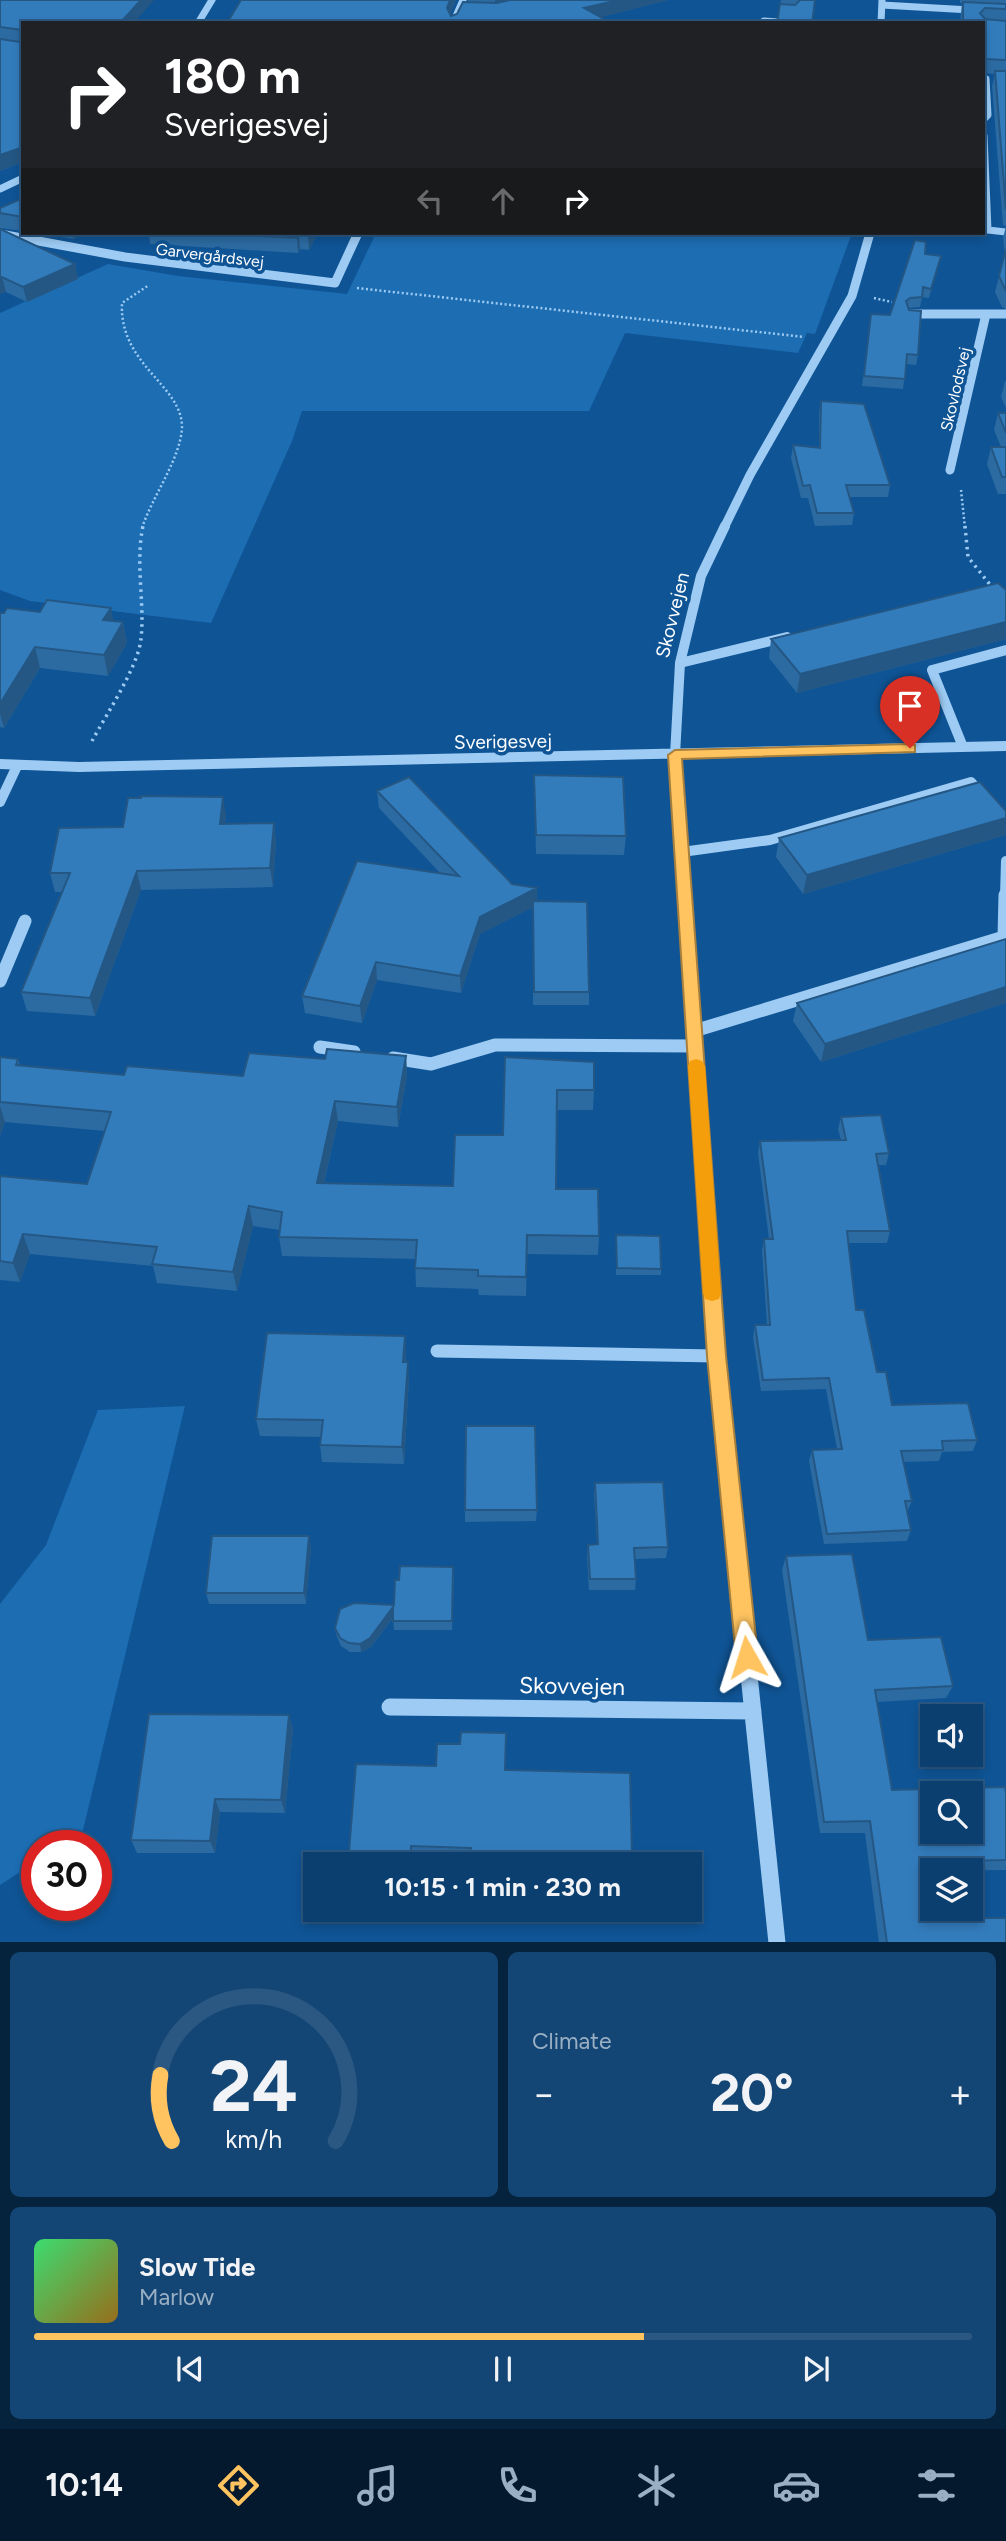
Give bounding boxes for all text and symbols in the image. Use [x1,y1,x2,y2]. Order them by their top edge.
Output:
text: 180 m [164,46,301,105]
icon: right [49,49,140,140]
text: Sverigesvej [164,106,329,144]
icon: left [411,182,449,220]
icon: ahead [484,182,522,220]
icon: right [557,182,595,220]
street label: Garvergårdsvej [155,239,265,272]
street label: Skovlodsvej [937,345,974,433]
street label: Skovvejen [651,570,694,660]
pin [880,676,940,748]
icon: arrive [891,687,929,725]
street label: Sverigesvej [454,729,552,754]
position arrow [710,1620,784,1694]
street label: Skovvejen [519,1671,625,1701]
map controls [920,1704,983,1921]
button: sound [920,1704,983,1767]
button: search [920,1781,983,1844]
speed limit sign: 30 [21,1830,112,1921]
button: layers [920,1858,983,1921]
text: 10:15 · 1 min · 230 m [384,1871,621,1903]
text: Climate [532,2027,611,2055]
text: 24 [210,2042,298,2129]
text: 20° [710,2062,794,2124]
text: − [532,2071,556,2117]
text: + [948,2071,972,2117]
text: km/h [225,2123,283,2153]
text: Slow Tide [139,2251,255,2283]
text: Marlow [139,2283,214,2311]
icon: previous [171,2350,209,2388]
icon: pause [484,2350,522,2388]
icon: next [797,2350,835,2388]
icon: directions [214,2461,263,2510]
icon: music [353,2461,402,2510]
icon: phone [493,2461,542,2510]
icon: climate [632,2461,681,2510]
icon: car [772,2461,821,2510]
icon: filters [912,2461,961,2510]
text: 10:14 [45,2466,123,2504]

